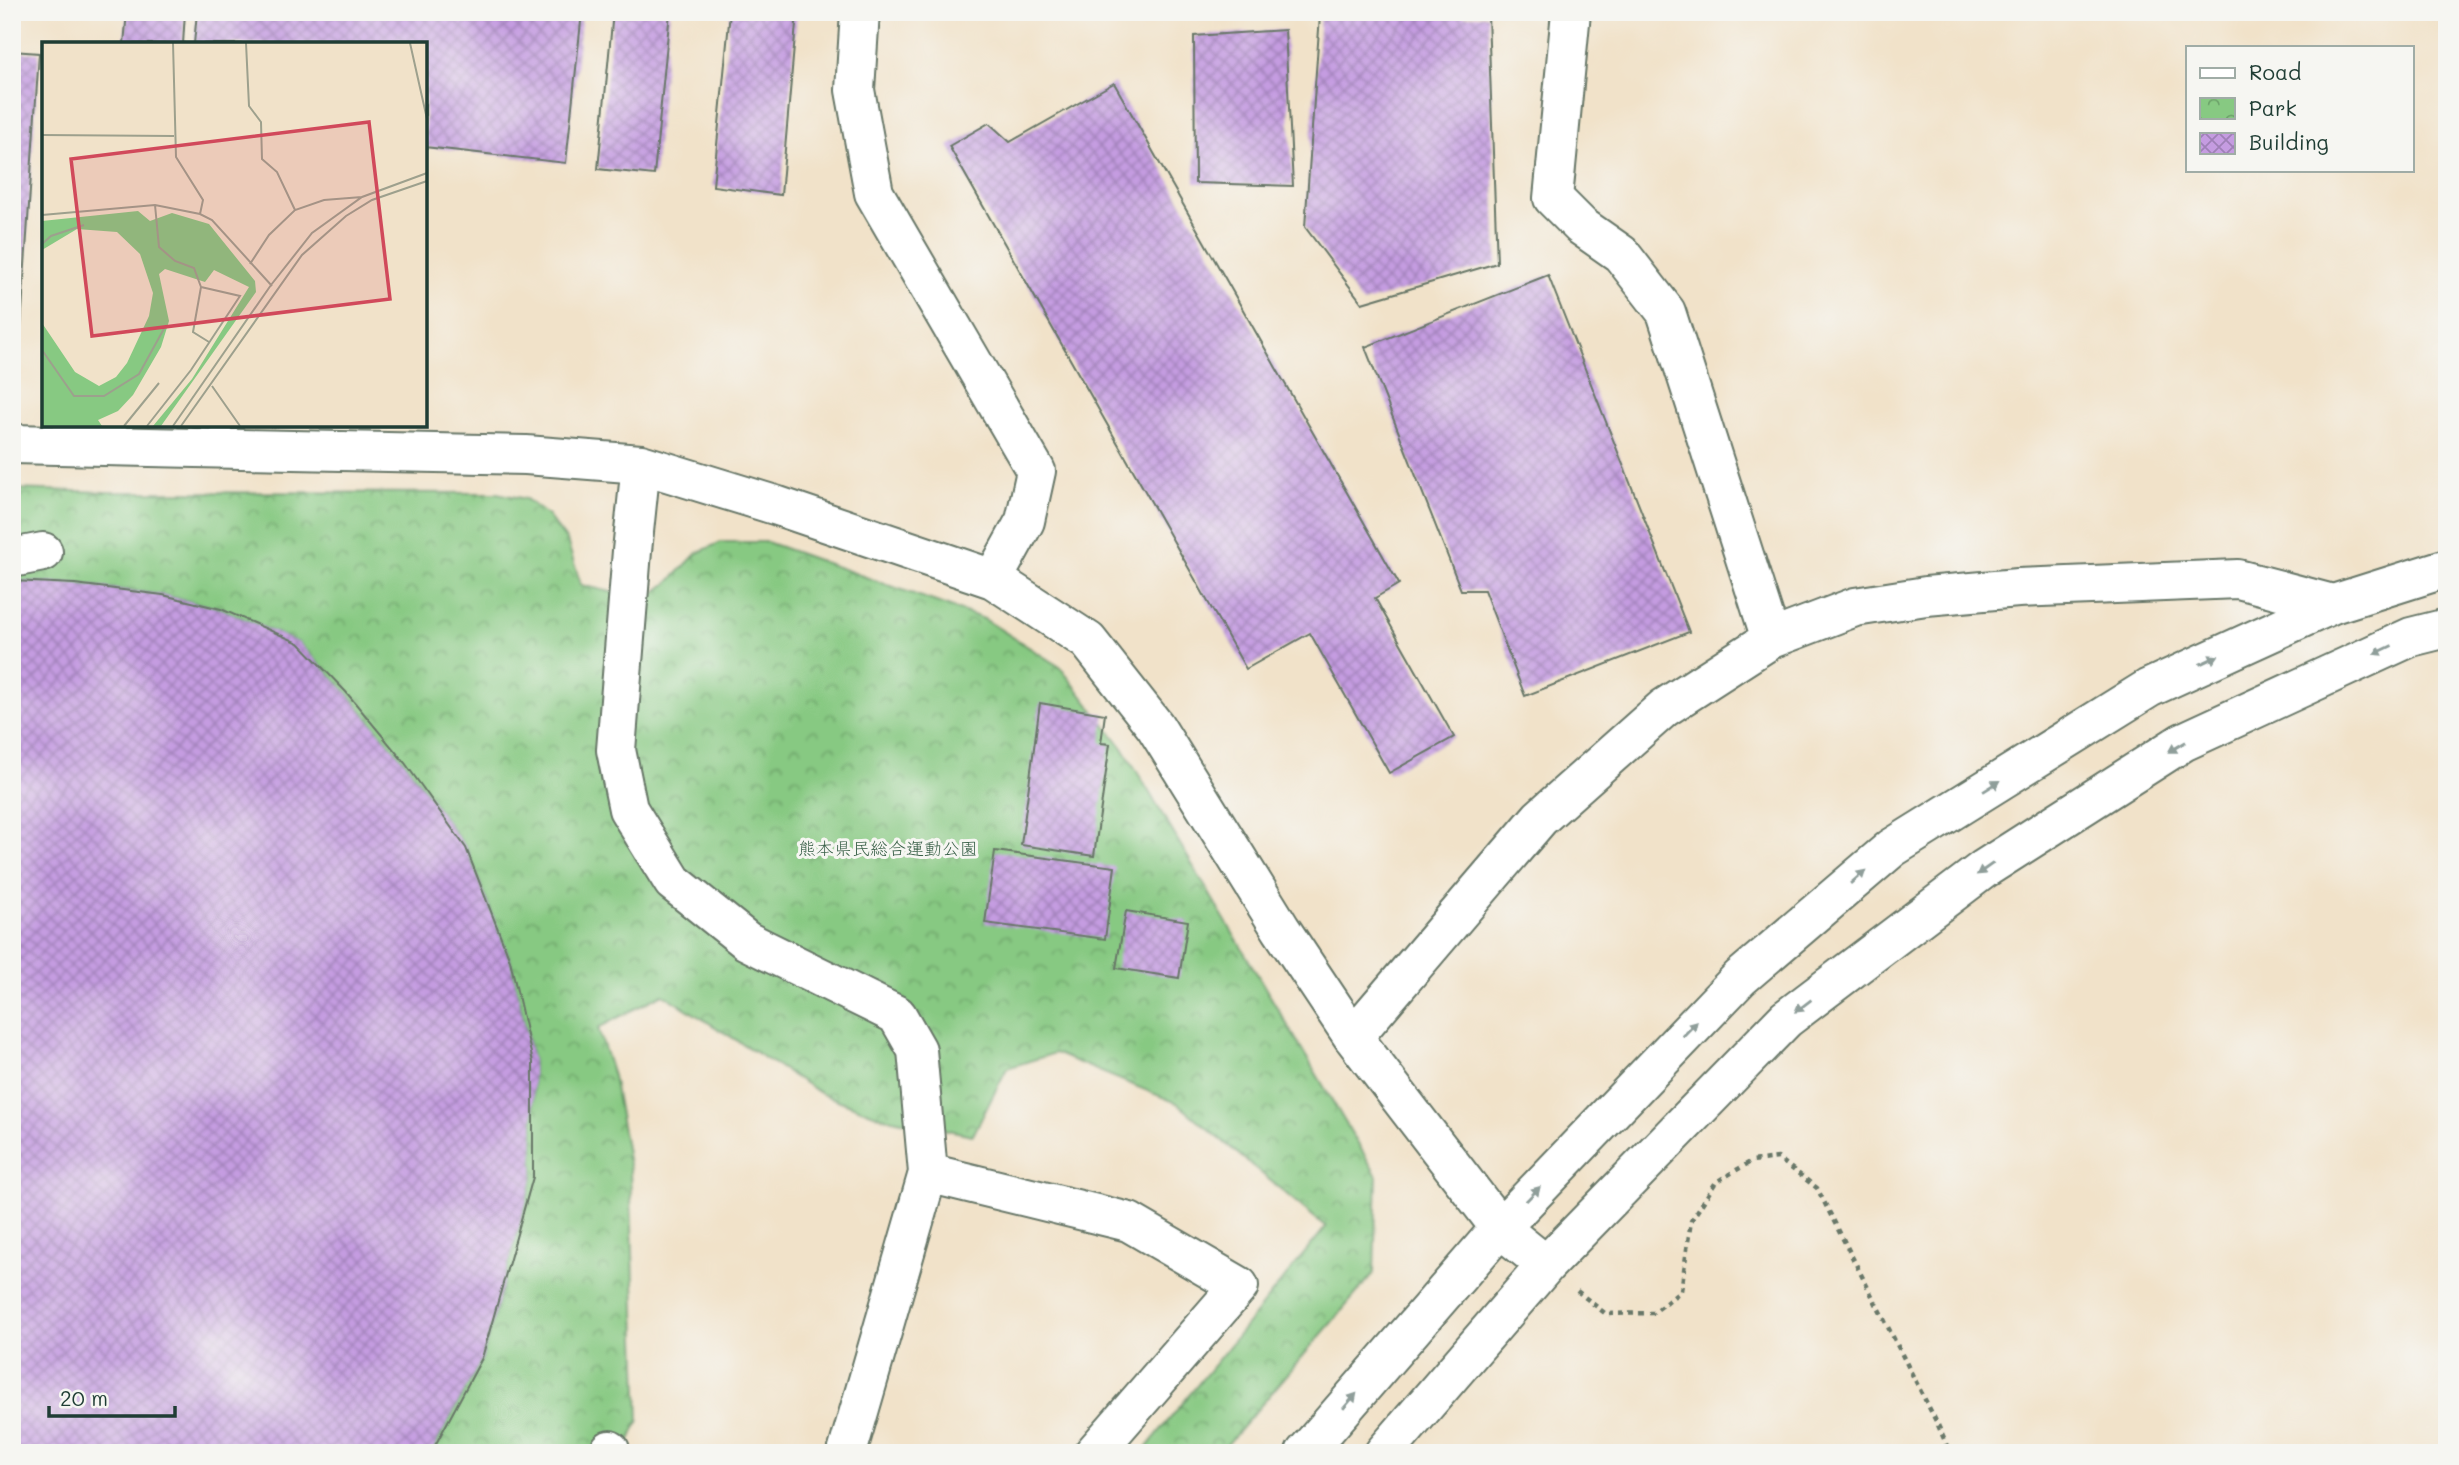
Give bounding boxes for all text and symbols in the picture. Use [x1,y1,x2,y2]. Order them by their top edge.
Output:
inset map [42,42,427,427]
legend [2186,46,2414,172]
text: Road [2249,58,2301,85]
text: Park [2249,94,2297,121]
text: Building [2249,128,2329,155]
one-way arrow [2372,645,2393,656]
one-way arrow [2199,654,2219,666]
one-way arrow [2167,740,2186,753]
one-way arrow [1982,780,2001,793]
park label: 熊本県民総合運動公園 [798,836,978,860]
one-way arrow [1976,862,1994,876]
one-way arrow [1849,869,1867,884]
one-way arrow [1794,999,1813,1013]
one-way arrow [1682,1021,1699,1038]
one-way arrow [1524,1185,1541,1202]
scale bar [49,1374,175,1418]
text: 20 m [60,1384,108,1411]
one-way arrow [1342,1392,1358,1410]

